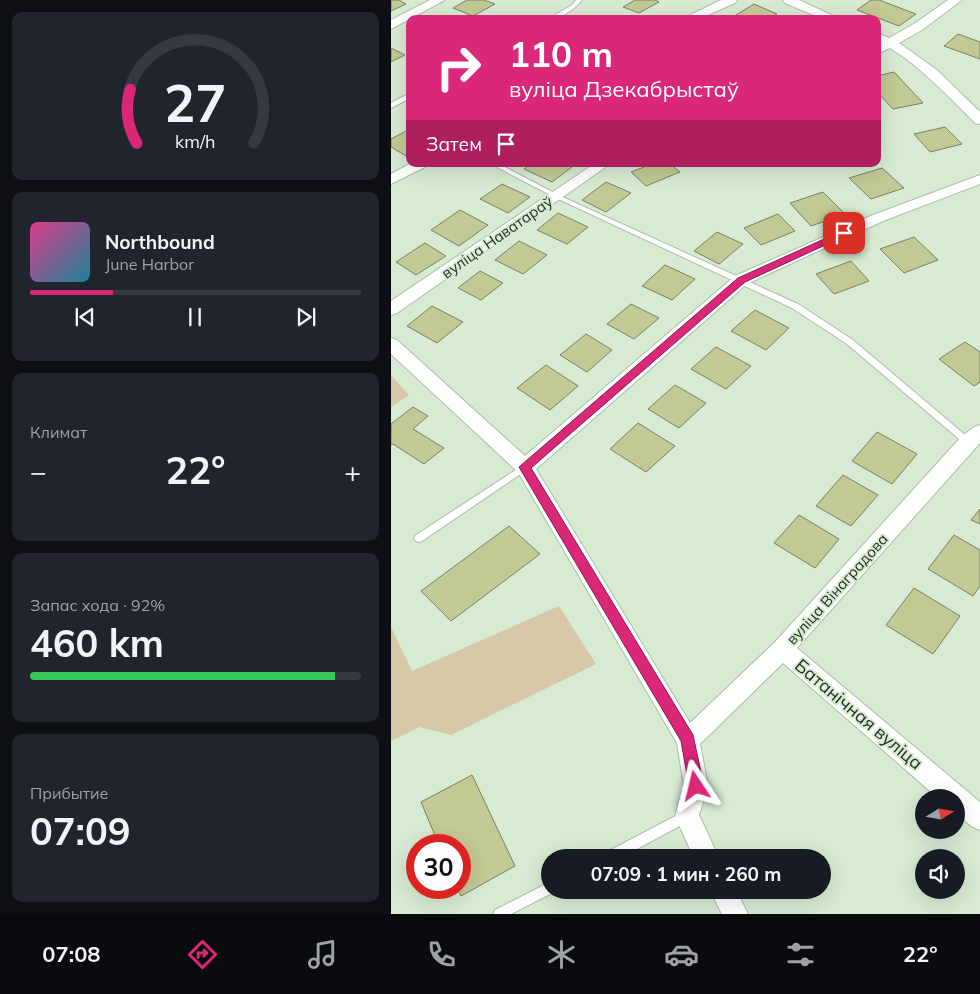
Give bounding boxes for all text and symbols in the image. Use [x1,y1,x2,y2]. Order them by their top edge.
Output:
text: 110 m [509,32,613,76]
icon: right [426,35,491,100]
text: 27 [164,70,227,135]
text: вуліца Дзекабрыстаў [509,75,739,103]
text: km/h [175,130,216,152]
icon: arrive [492,130,520,158]
text: Затем [426,132,482,156]
street label: вуліца Наватараў [438,192,556,282]
pin [823,212,865,254]
icon: arrive [830,219,858,247]
text: Northbound [105,230,215,254]
text: June Harbor [105,254,194,274]
icon: previous [71,303,99,331]
icon: pause [181,303,209,331]
icon: next [292,303,320,331]
text: Климат [30,422,87,442]
text: 22° [165,446,226,494]
text: − [30,454,47,489]
text: + [344,454,361,489]
street label: вуліца Вінаградова [782,529,892,649]
text: Запас хода · 92% [30,595,165,615]
text: 460 km [30,619,164,667]
street label: Батанічная вуліца [790,654,928,774]
position arrow [669,759,721,811]
text: Прибытие [30,783,108,803]
north arrow [915,789,965,839]
map controls [915,789,965,899]
text: 07:09 [30,807,131,855]
speed limit sign: 30 [406,834,471,899]
button: sound [915,849,965,899]
text: 07:09 · 1 мин · 260 m [591,862,781,886]
icon: directions [185,937,220,972]
icon: music [305,937,340,972]
icon: phone [424,937,459,972]
icon: climate [544,937,579,972]
icon: car [664,937,699,972]
icon: filters [783,937,818,972]
text: 07:08 [42,940,101,968]
text: 22° [903,940,938,968]

